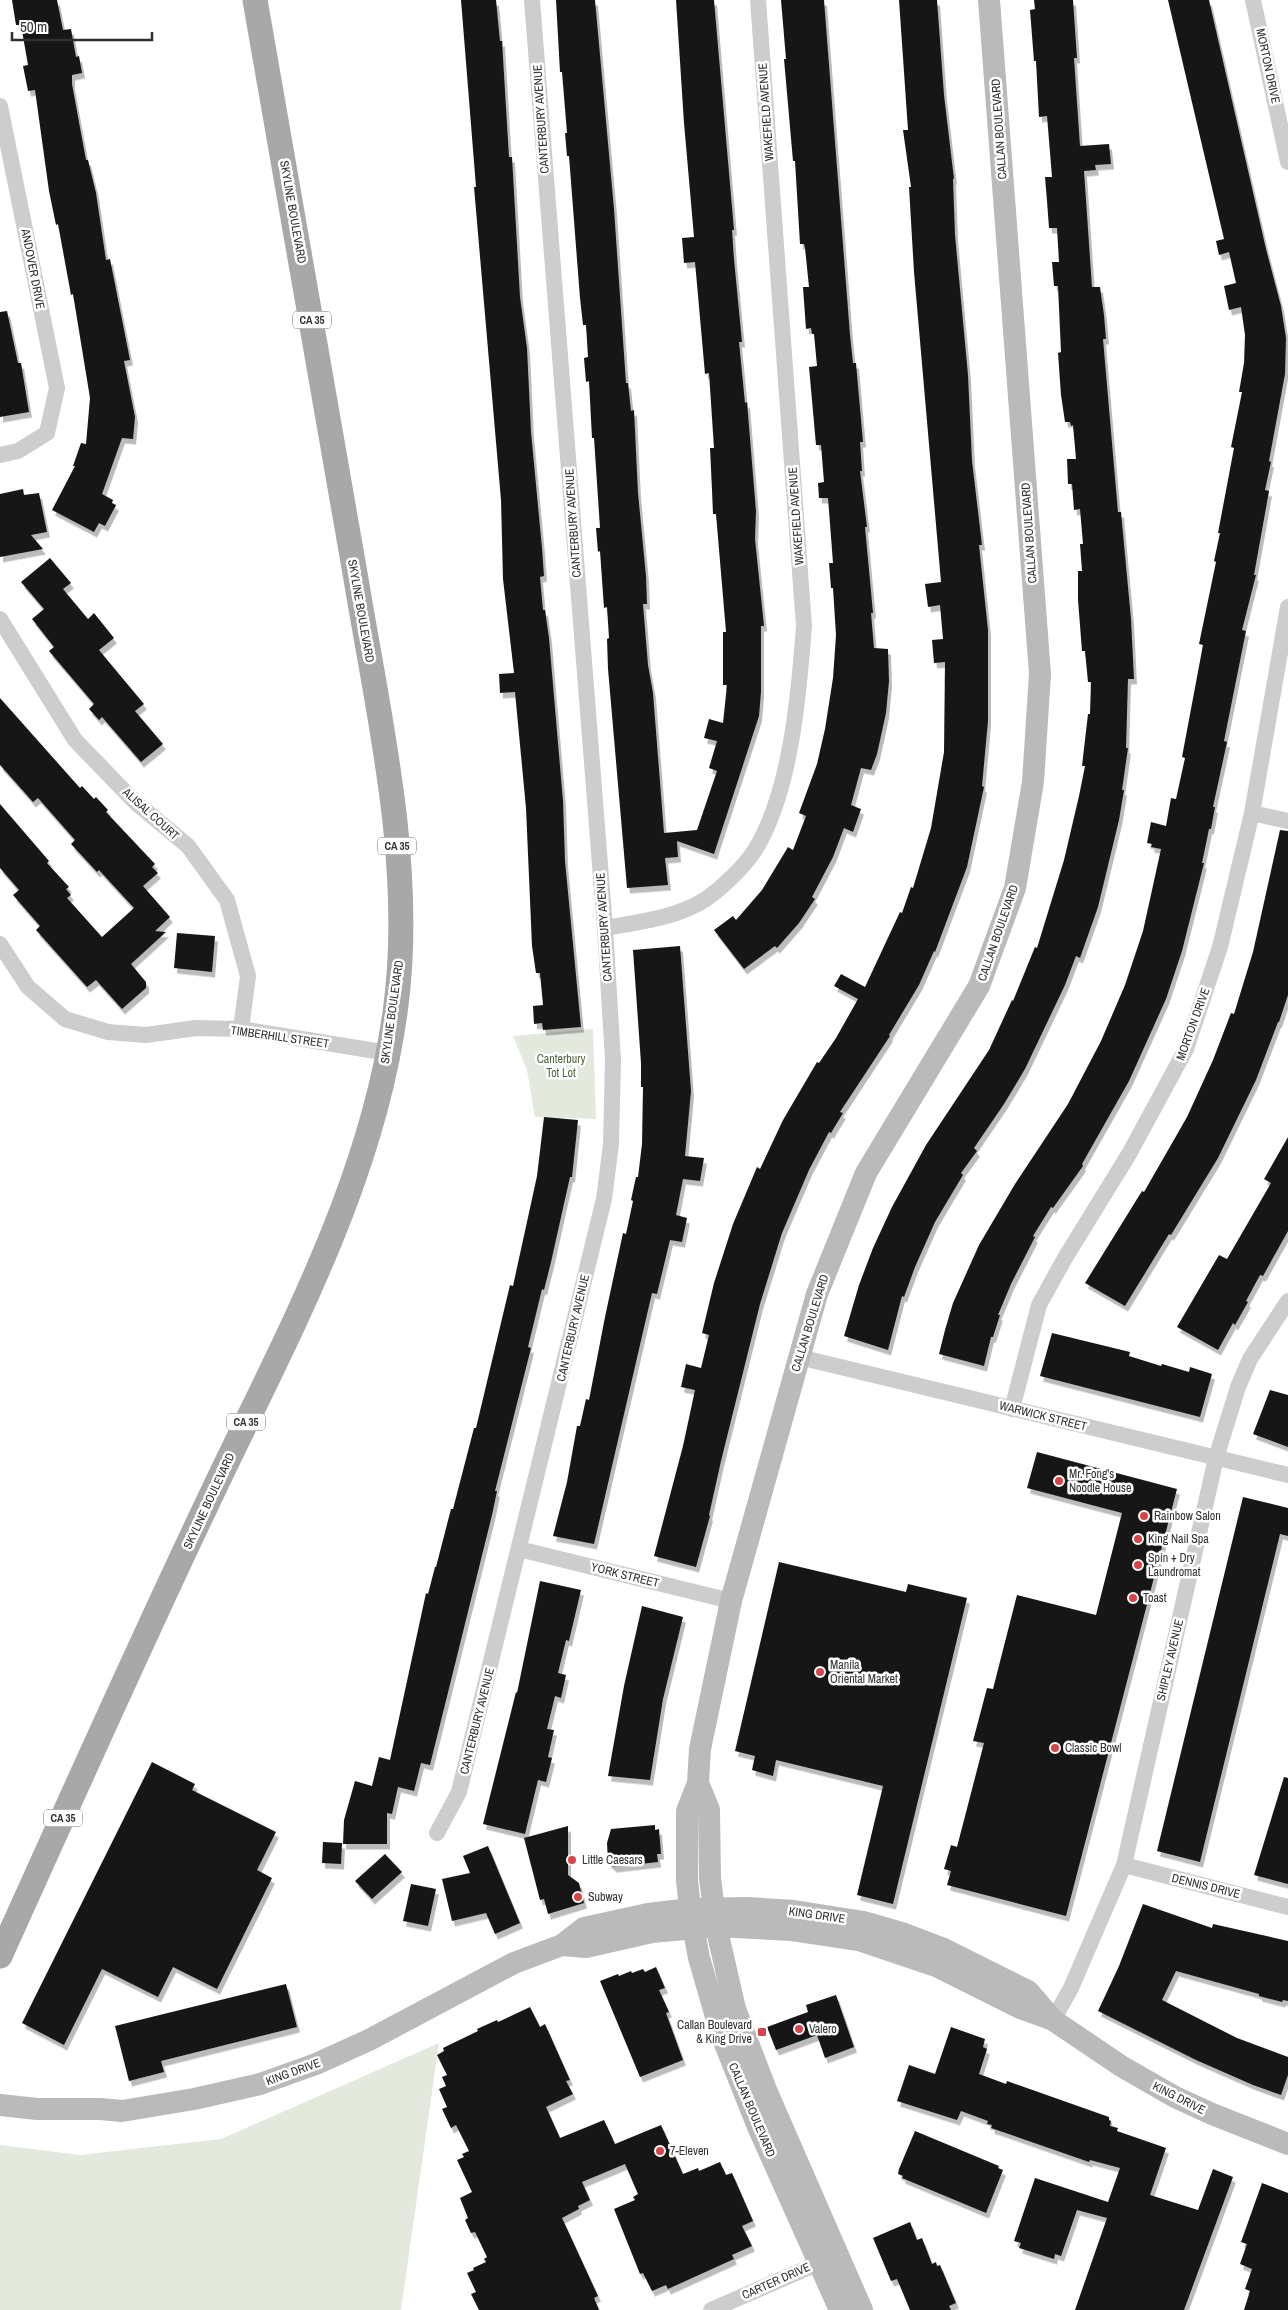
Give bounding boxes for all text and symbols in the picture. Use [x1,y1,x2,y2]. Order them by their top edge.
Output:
scale bar [12,10,152,42]
text: 50 m [20,16,47,37]
street label: MORTON DRIVE [1252,27,1284,105]
street label: WAKEFIELD AVENUE [755,62,777,162]
street label: CANTERBURY AVENUE [529,64,553,174]
street label: CALLAN BOULEVARD [987,78,1011,180]
street label: SKYLINE BOULEVARD [276,159,310,265]
street label: ANDOVER DRIVE [17,227,49,311]
road number: CA 35 [293,312,331,328]
street label: WAKEFIELD AVENUE [785,466,807,566]
street label: CANTERBURY AVENUE [561,468,585,578]
street label: CALLAN BOULEVARD [1017,482,1041,584]
street label: SKYLINE BOULEVARD [344,558,378,664]
street label: ALISAL COURT [119,784,183,844]
road number: CA 35 [378,838,416,854]
street label: CANTERBURY AVENUE [592,872,616,982]
street label: CALLAN BOULEVARD [974,883,1022,983]
street label: SKYLINE BOULEVARD [377,959,407,1065]
street label: MORTON DRIVE [1172,985,1214,1063]
street label: TIMBERHILL STREET [230,1022,330,1052]
park label: Canterbury Tot Lot [537,1051,585,1081]
street label: CALLAN BOULEVARD [788,1272,832,1374]
street label: CANTERBURY AVENUE [553,1273,593,1383]
street label: WARWICK STREET [998,1397,1088,1435]
road number: CA 35 [227,1414,265,1430]
street label: SKYLINE BOULEVARD [180,1450,238,1552]
place label: Mr. Fong's Noodle House [1069,1466,1131,1496]
marker: Mr. Fong's Noodle House [1053,1475,1065,1487]
place label: Rainbow Salon [1154,1508,1221,1524]
marker: Rainbow Salon [1138,1510,1150,1522]
place label: King Nail Spa [1148,1531,1209,1547]
marker: King Nail Spa [1132,1533,1144,1545]
place label: Spin + Dry Laundromat [1148,1550,1201,1580]
street label: YORK STREET [589,1559,661,1591]
marker: Spin + Dry Laundromat [1132,1559,1144,1571]
place label: Toast [1143,1590,1167,1606]
marker: Toast [1127,1592,1139,1604]
street label: SHIPLEY AVENUE [1153,1618,1187,1702]
place label: Manila Oriental Market [830,1657,898,1687]
street label: CANTERBURY AVENUE [456,1666,498,1776]
marker: Manila Oriental Market [814,1666,826,1678]
place label: Classic Bowl [1065,1740,1121,1756]
marker: Classic Bowl [1049,1742,1061,1754]
road number: CA 35 [44,1810,82,1826]
place label: Little Caesars [582,1852,643,1868]
marker: Little Caesars [566,1854,578,1866]
street label: DENNIS DRIVE [1170,1870,1242,1902]
place label: Subway [588,1889,623,1905]
marker: Subway [572,1891,584,1903]
street label: KING DRIVE [788,1903,846,1927]
place label: Callan Boulevard & King Drive [677,2017,752,2047]
place label: Valero [809,2021,837,2037]
marker: Valero [793,2023,805,2035]
marker: Callan Boulevard & King Drive [756,2026,768,2038]
street label: KING DRIVE [264,2055,322,2089]
street label: CALLAN BOULEVARD [725,2060,779,2160]
street label: KING DRIVE [1150,2078,1208,2118]
place label: 7-Eleven [670,2143,709,2159]
marker: 7-Eleven [654,2145,666,2157]
street label: CARTER DRIVE [739,2259,813,2303]

